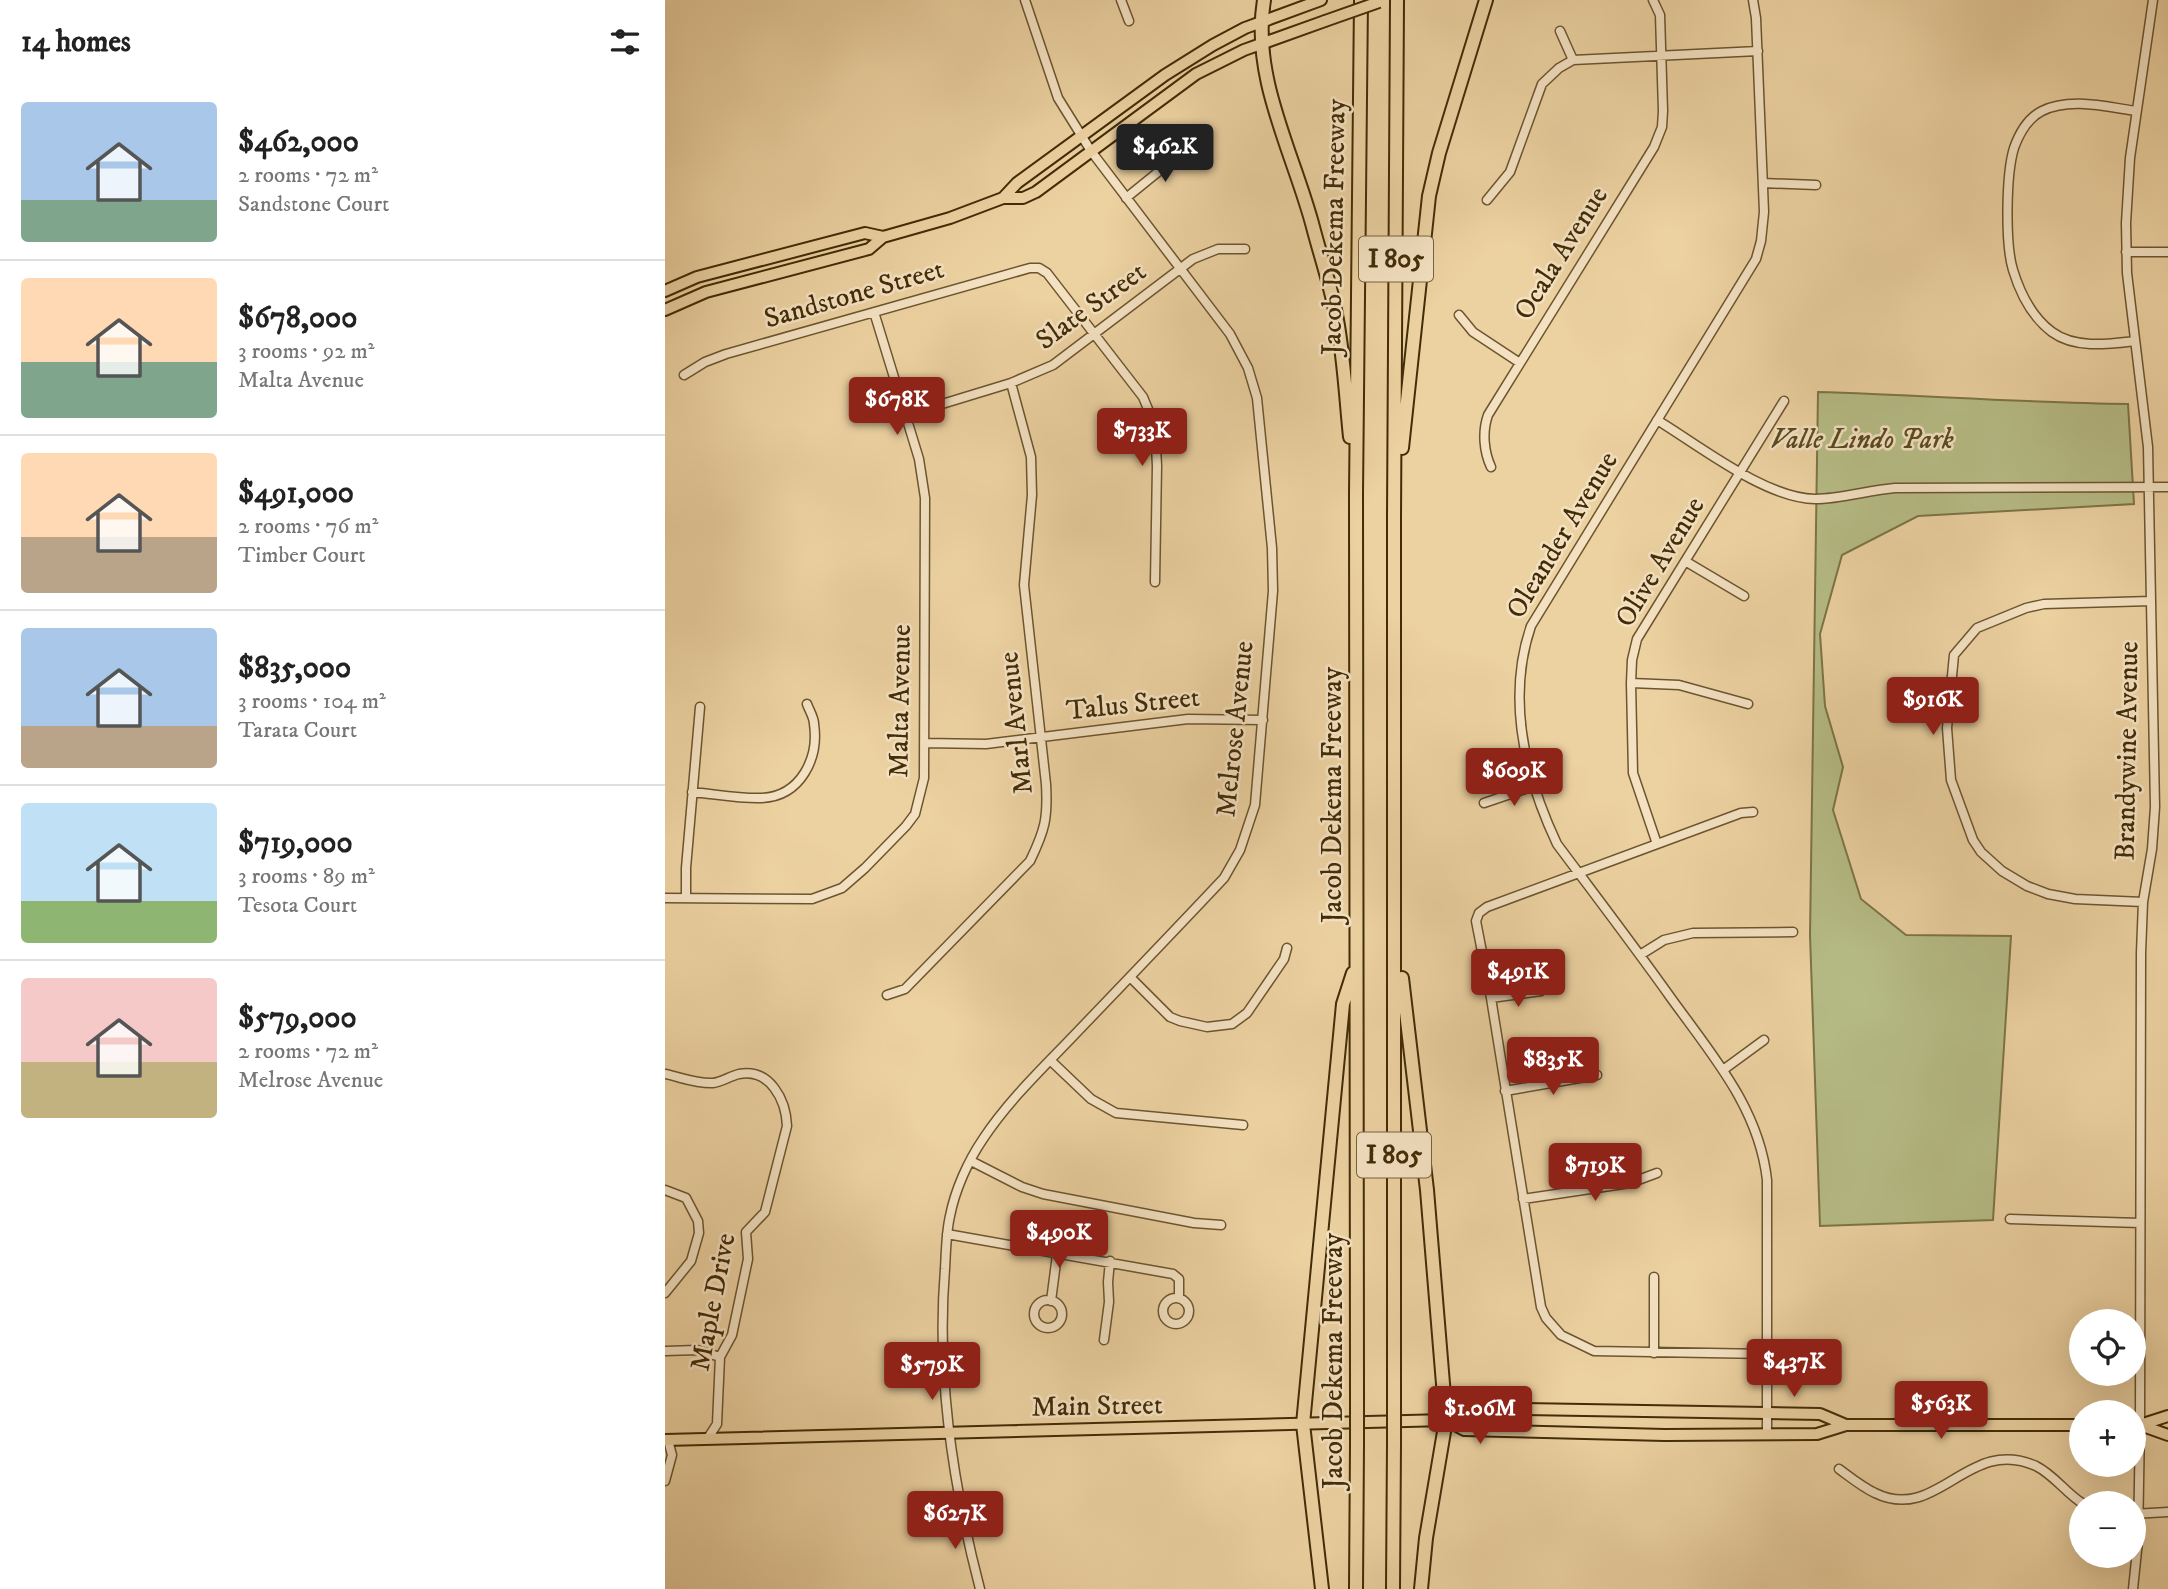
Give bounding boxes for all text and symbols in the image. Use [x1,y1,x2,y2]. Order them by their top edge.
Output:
icon: filters [606,23,644,61]
text: 14 homes [21,24,131,61]
street label: Jacob Dekema Freeway [1314,98,1354,358]
text: $462,000 [238,124,359,161]
pin: $462K [1116,124,1214,184]
icon: home [77,130,161,214]
text: $462K [1132,132,1198,161]
text: 2 rooms · 72 m² [238,161,378,190]
street label: Ocala Avenue [1506,180,1616,326]
text: Sandstone Court [238,190,389,219]
road number: I 805 [1359,236,1433,282]
street label: Sandstone Street [760,252,948,336]
street label: Slate Street [1029,254,1153,358]
text: $678,000 [238,300,357,337]
icon: home [77,306,161,390]
text: 3 rooms · 92 m² [238,337,375,366]
text: Malta Avenue [238,366,364,395]
pin: $678K [848,378,946,437]
text: $678K [865,385,929,414]
pin: $733K [1093,408,1191,468]
text: $733K [1113,416,1171,445]
park label: Valle Lindo Park [1770,422,1954,457]
street label: Oleander Avenue [1498,445,1626,625]
text: $491,000 [238,475,354,512]
icon: home [77,481,161,565]
street label: Olive Avenue [1607,490,1713,634]
text: 2 rooms · 76 m² [238,512,378,541]
text: Timber Court [238,541,366,570]
street label: Malta Avenue [881,624,919,778]
street label: Melrose Avenue [1208,639,1262,819]
street label: Brandywine Avenue [2108,641,2146,861]
text: $835,000 [238,650,351,687]
street label: Marl Avenue [991,650,1041,796]
icon: home [77,656,161,740]
street label: Jacob Dekema Freeway [1315,666,1350,926]
pin: $916K [1884,678,1982,737]
street label: Talus Street [1065,680,1201,728]
text: $916K [1903,685,1963,714]
text: 3 rooms · 104 m² [238,687,386,716]
text: Tarata Court [238,716,357,745]
pin: $609K [1465,748,1563,808]
text: $609K [1482,756,1546,785]
text: $719,000 [238,825,353,862]
icon: home [77,831,161,915]
text: 3 rooms · 89 m² [238,862,375,891]
text: Tesota Court [238,891,357,920]
pin: $491K [1469,950,1567,1009]
text: $491K [1487,957,1549,986]
text: $579,000 [238,1000,357,1037]
icon: home [77,1006,161,1090]
text: 2 rooms · 72 m² [238,1037,378,1066]
pin: $835K [1504,1038,1602,1097]
text: $835K [1523,1045,1583,1074]
text: Melrose Avenue [238,1066,383,1095]
road number: I 805 [1357,1132,1431,1178]
pin: $719K [1546,1144,1644,1203]
text: $719K [1565,1151,1625,1180]
pin: $490K [1010,1210,1108,1270]
text: $490K [1026,1218,1092,1247]
street label: Maple Drive [682,1230,744,1374]
street label: Jacob Dekema Freeway [1316,1232,1351,1492]
map controls [2069,1309,2146,1568]
button: locate [2069,1309,2146,1386]
pin: $437K [1745,1340,1843,1399]
pin: $579K [883,1342,981,1402]
text: $437K [1763,1347,1825,1376]
text: $579K [900,1350,964,1379]
pin: $563K [1892,1382,1990,1441]
pin: $1.06M [1423,1386,1537,1446]
street label: Main Street [1031,1387,1163,1425]
text: $563K [1911,1389,1971,1418]
text: $1.06M [1444,1394,1516,1423]
button: + [2069,1400,2146,1477]
button: − [2069,1491,2146,1568]
pin: $627K [906,1492,1004,1551]
text: $627K [923,1499,987,1528]

